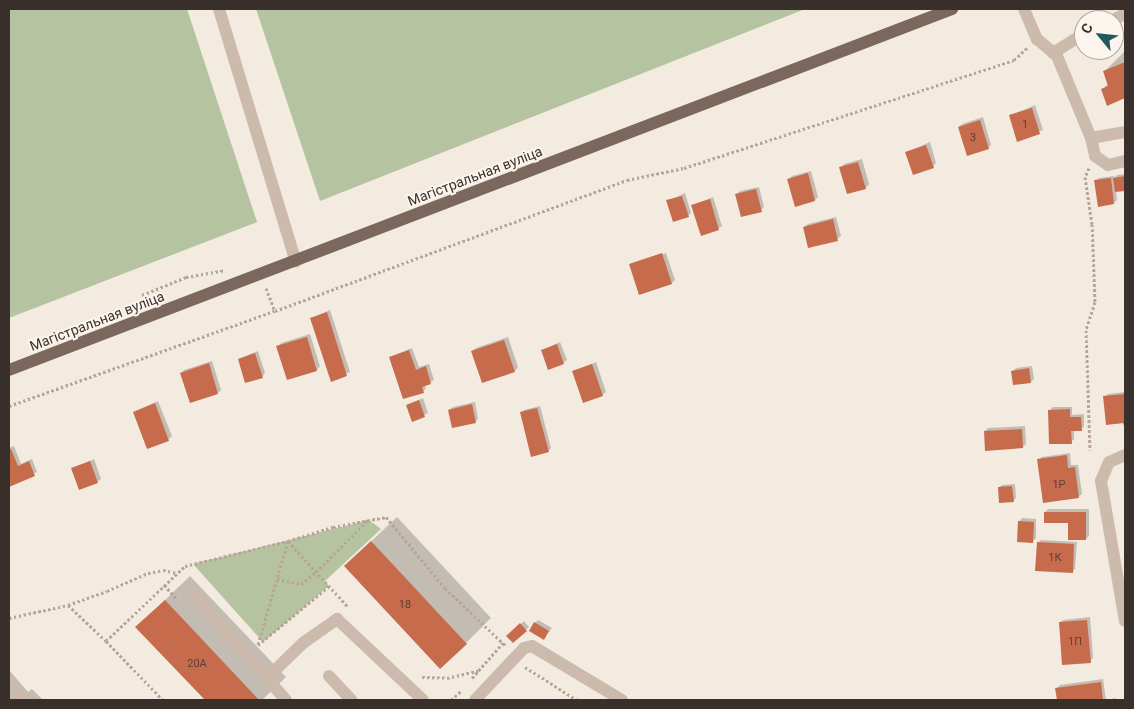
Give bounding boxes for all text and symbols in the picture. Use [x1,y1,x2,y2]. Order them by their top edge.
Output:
north arrow [1074,10,1124,60]
text: С [1077,21,1096,36]
house number: 1 [1022,118,1028,132]
house number: 3 [970,131,976,145]
street label: Магістральная вуліца [405,143,545,209]
street label: Магістральная вуліца [27,288,167,354]
house number: 1Р [1052,478,1066,492]
house number: 1К [1048,551,1062,565]
house number: 18 [399,598,411,612]
house number: 1П [1068,635,1082,649]
house number: 20А [187,657,207,671]

